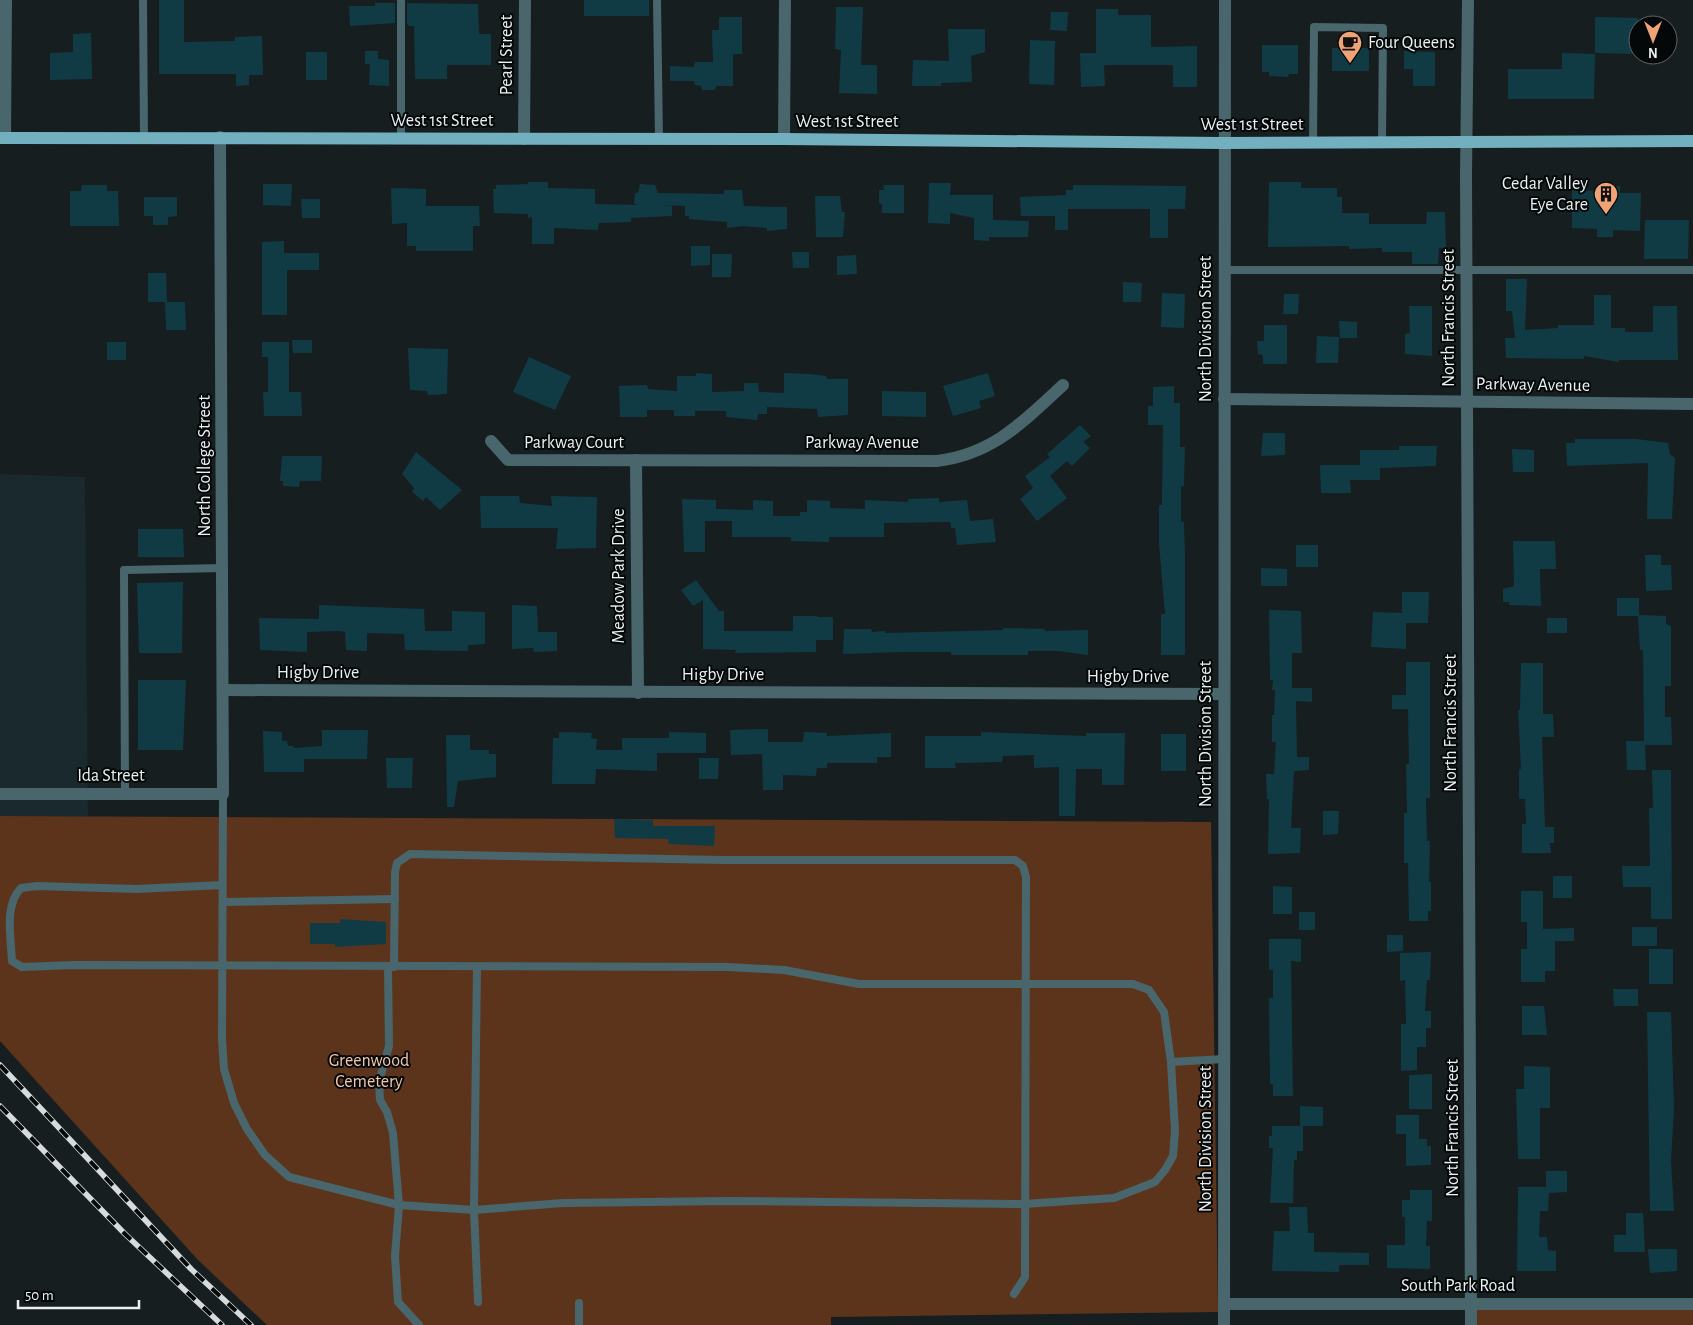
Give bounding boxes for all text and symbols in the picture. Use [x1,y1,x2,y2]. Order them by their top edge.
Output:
street label: Pearl Street [498,14,516,95]
north arrow [1628,15,1678,65]
cafe icon: Four Queens [1337,30,1363,64]
place label: Four Queens [1368,34,1455,52]
text: N [1648,45,1658,59]
street label: West 1st Street [391,112,494,130]
street label: West 1st Street [796,113,899,131]
street label: West 1st Street [1201,116,1304,134]
place label: Cedar Valley Eye Care [1502,175,1588,214]
building icon: Cedar Valley Eye Care [1593,181,1619,215]
street label: North Francis Street [1440,249,1458,387]
street label: North Division Street [1197,255,1215,402]
street label: Parkway Avenue [1476,375,1590,395]
street label: North College Street [196,395,214,537]
street label: Parkway Court [524,434,624,452]
street label: Parkway Avenue [805,434,919,452]
street label: Meadow Park Drive [610,509,628,643]
street label: North Francis Street [1442,654,1460,792]
street label: North Division Street [1197,660,1215,807]
street label: Higby Drive [277,664,359,682]
street label: Higby Drive [682,666,764,684]
street label: Higby Drive [1087,668,1169,686]
street label: Ida Street [77,767,145,785]
park label: Greenwood Cemetery [329,1052,409,1091]
street label: North Francis Street [1444,1059,1462,1197]
street label: North Division Street [1197,1065,1215,1212]
street label: South Park Road [1401,1277,1515,1295]
scale bar [18,1278,139,1310]
text: 50 m [25,1288,54,1303]

